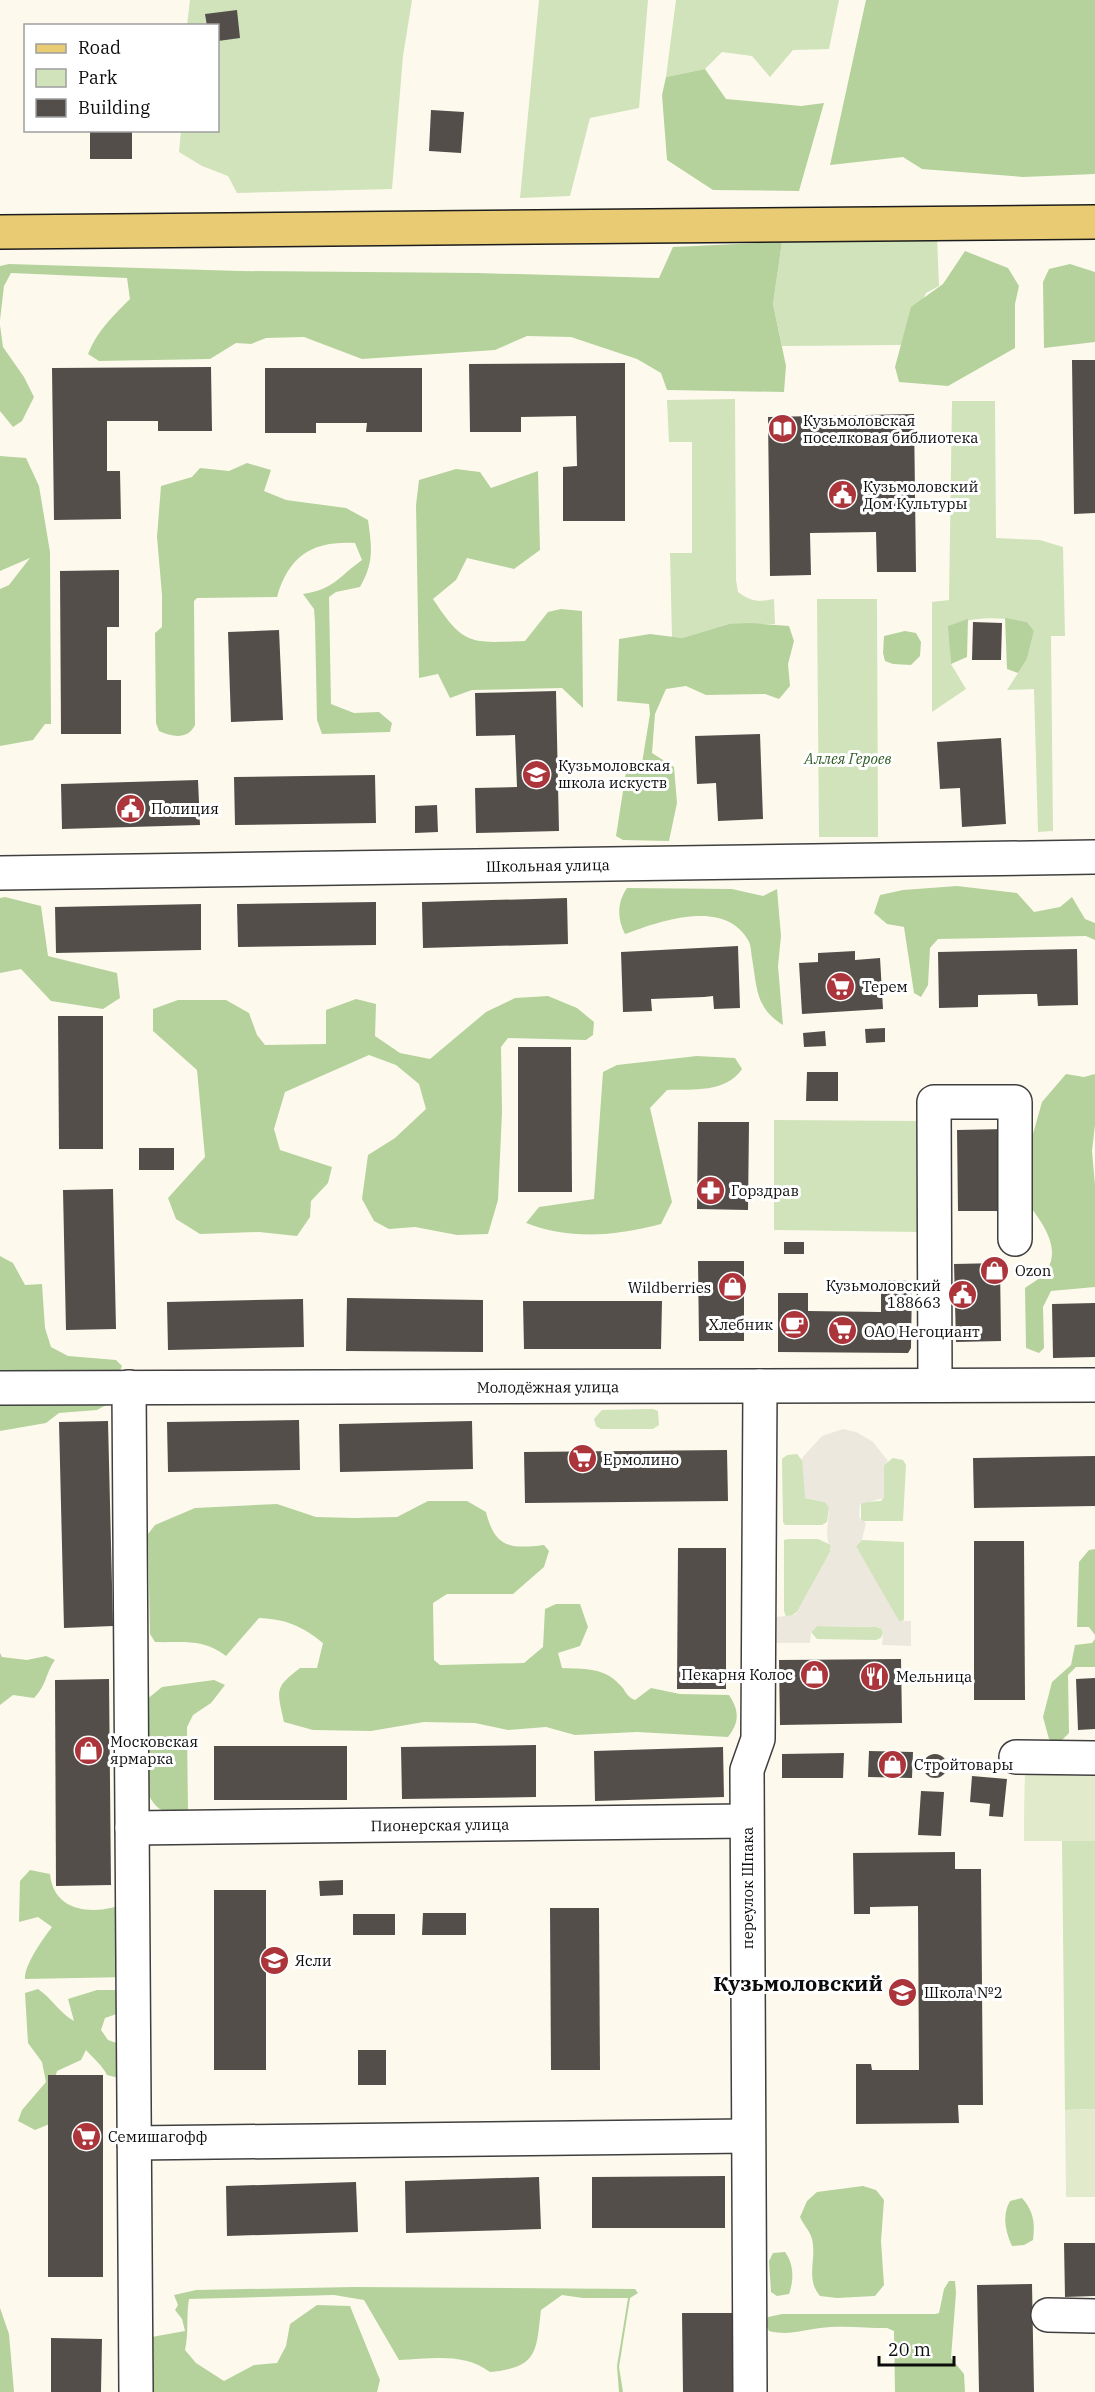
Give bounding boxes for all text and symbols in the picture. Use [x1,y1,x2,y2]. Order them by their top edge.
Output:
legend [24,24,219,132]
text: Road [78,36,121,59]
text: Park [78,66,118,89]
text: Building [78,96,150,119]
place label: Кузьмоловская поселковая библиотека [803,411,978,447]
library icon: Кузьмоловская поселковая библиотека [766,413,798,445]
place label: Кузьмоловский Дом Культуры [863,477,978,513]
public building icon: Кузьмоловский Дом Культуры [826,479,858,511]
park label: Аллея Героев [803,749,892,768]
place label: Кузьмоловская школа искуств [558,756,670,792]
school or university icon: Кузьмоловская школа искуств [521,758,553,790]
public building icon: Полиция [114,792,146,824]
place label: Полиция [151,799,219,818]
street label: Школьная улица [486,855,610,875]
supermarket icon: Терем [825,970,857,1002]
place label: Терем [862,977,908,996]
pharmacy icon: Горздрав [694,1174,726,1206]
place label: Горздрав [731,1181,799,1200]
shop icon: Ozon [978,1254,1010,1286]
place label: Ozon [1015,1261,1052,1280]
shop icon: Wildberries [716,1271,748,1303]
place label: Кузьмоловский 188663 [826,1276,941,1312]
place label: Wildberries [628,1278,711,1297]
public building icon: Кузьмоловский 188663 [946,1278,978,1310]
cafe icon: Хлебник [778,1308,810,1340]
place label: Хлебник [709,1315,773,1334]
supermarket icon: ОАО Негоциант [827,1315,859,1347]
place label: ОАО Негоциант [864,1322,980,1341]
street label: Молодёжная улица [477,1377,619,1396]
supermarket icon: Ермолино [566,1443,598,1475]
place label: Ермолино [603,1450,679,1469]
shop icon: Пекарня Колос [798,1658,830,1690]
restaurant icon: Мельница [859,1660,891,1692]
place label: Пекарня Колос [681,1665,793,1684]
place label: Мельница [896,1667,972,1686]
place label: Московская ярмарка [110,1732,198,1768]
shop icon: Московская ярмарка [73,1734,105,1766]
shop icon: Стройтовары [877,1748,909,1780]
place label: Стройтовары [914,1755,1013,1774]
street label: Пионерская улица [371,1814,509,1835]
street label: переулок Шпака [738,1827,757,1949]
school or university icon: Ясли [258,1944,290,1976]
place label: Ясли [295,1951,332,1970]
district label: Кузьмоловский [713,1969,883,1997]
school or university icon: Школа №2 [887,1976,919,2008]
place label: Школа №2 [924,1983,1003,2002]
supermarket icon: Семишагофф [71,2120,103,2152]
place label: Семишагофф [108,2127,207,2146]
scale bar [879,2329,954,2367]
text: 20 m [888,2338,931,2361]

